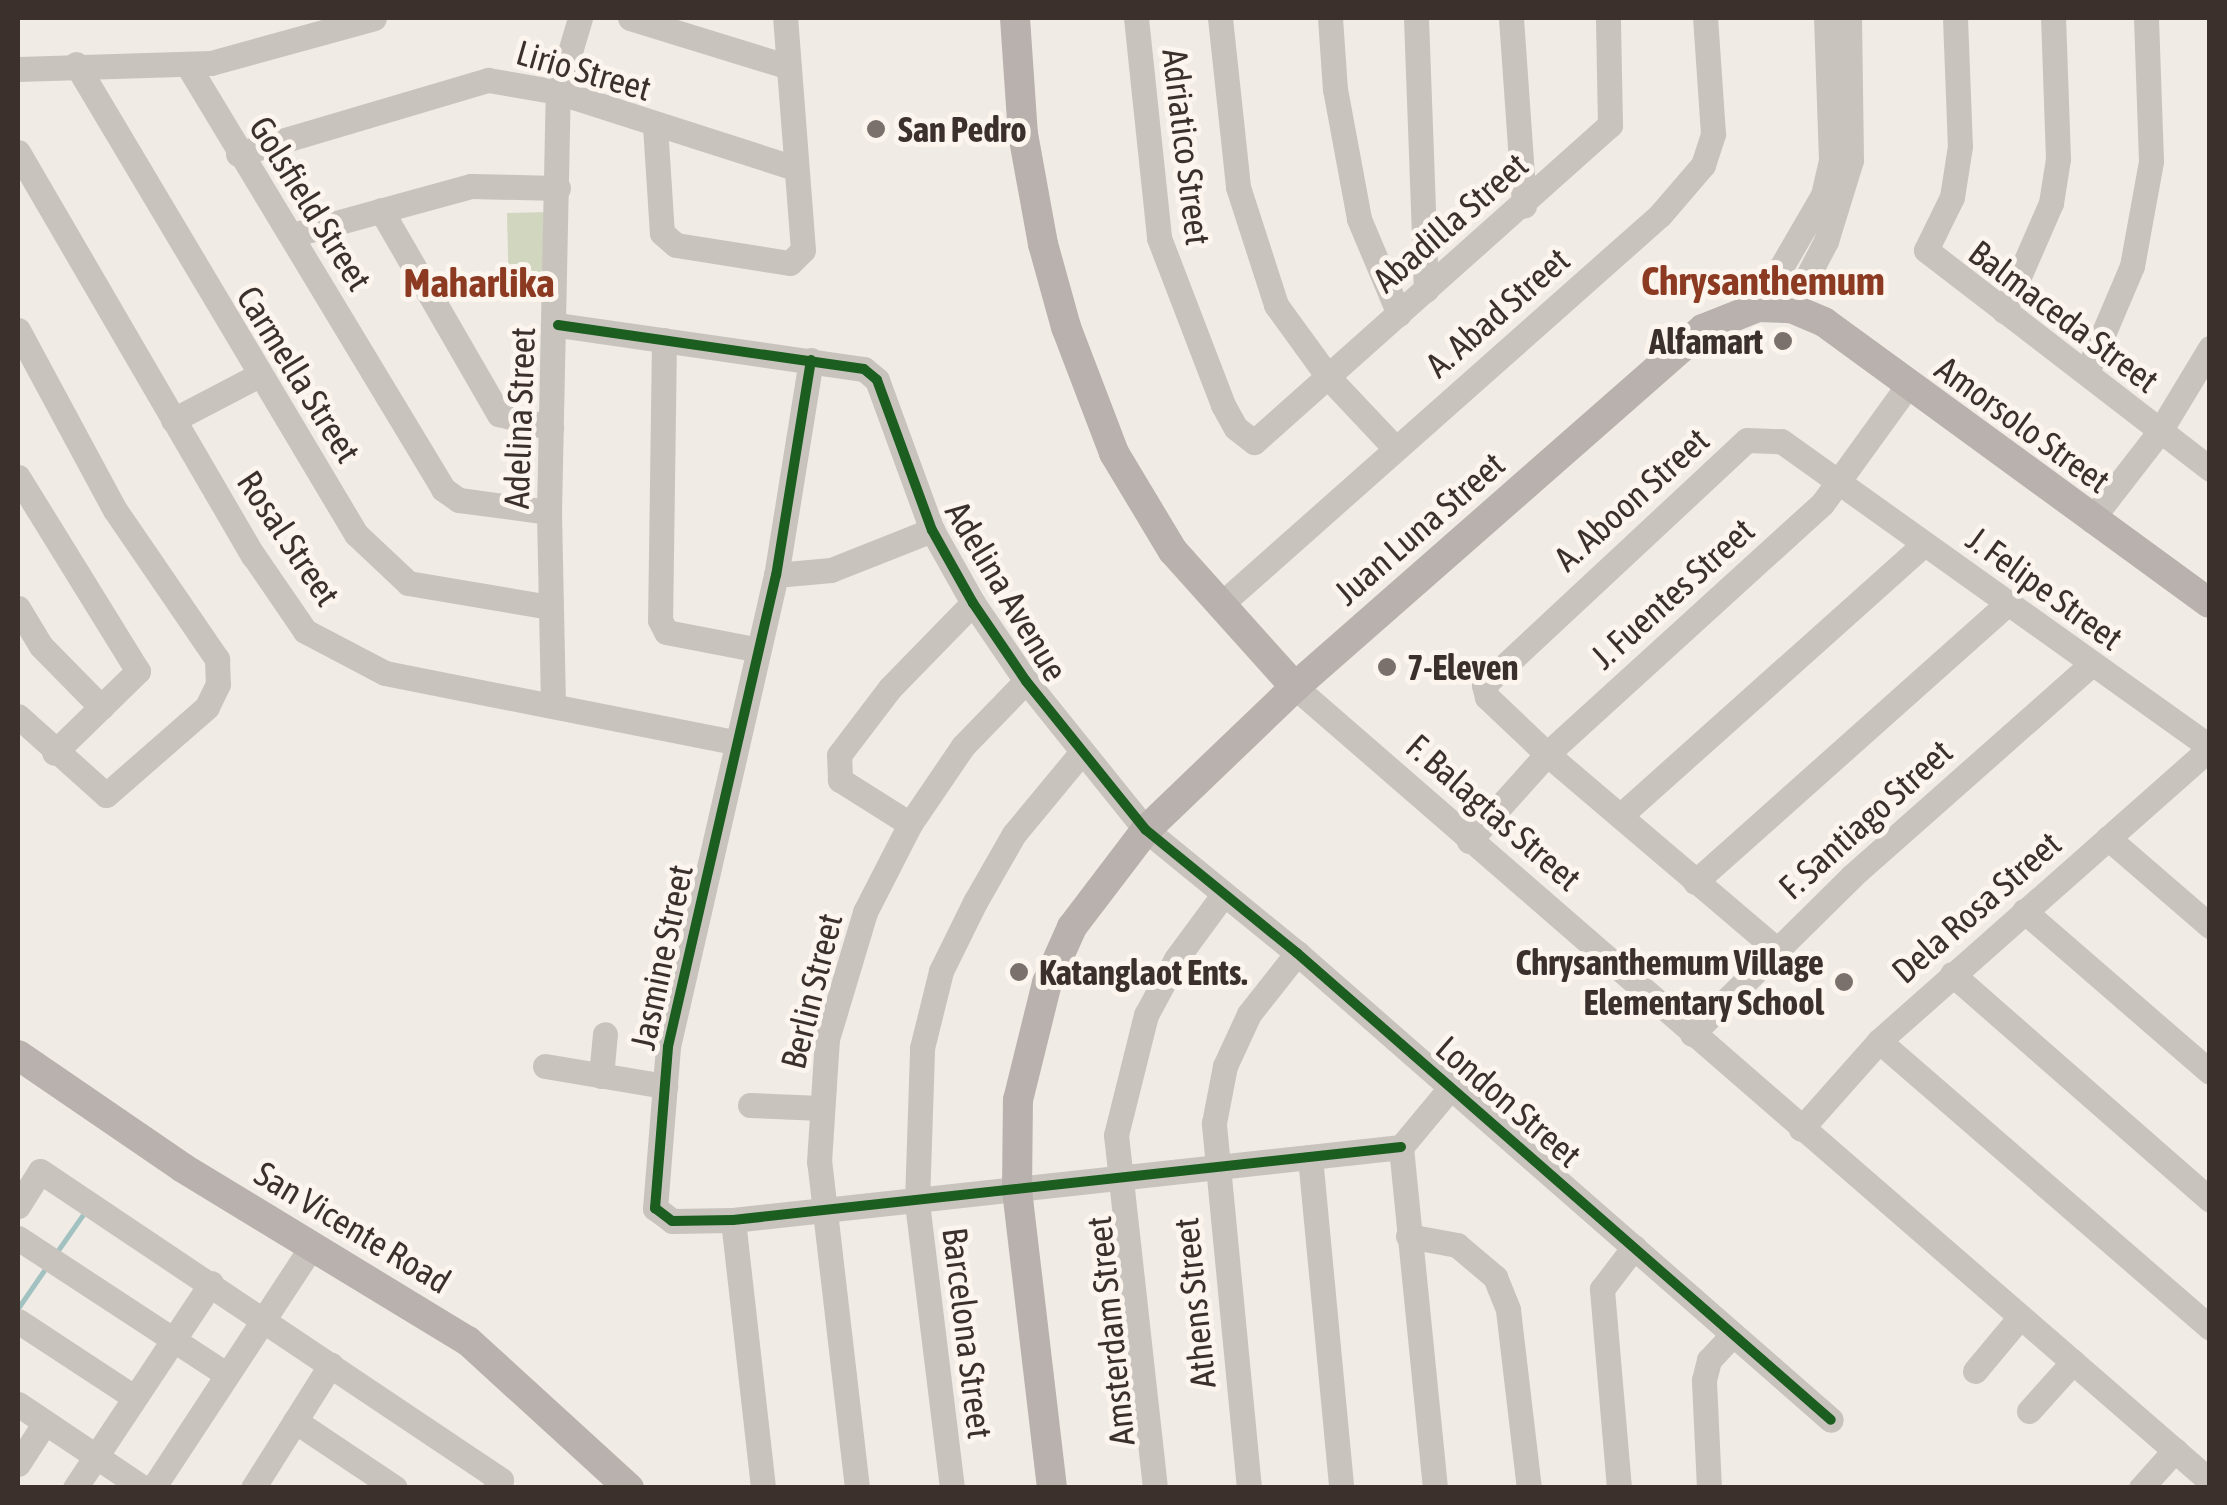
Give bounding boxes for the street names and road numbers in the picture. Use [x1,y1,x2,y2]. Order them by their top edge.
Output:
street label: Lirio Street [512,31,656,109]
street label: Adriatico Street [1154,46,1220,248]
street label: Golsfield Street [241,108,381,298]
street label: Abadilla Street [1364,143,1536,301]
street label: Balmaceda Street [1961,231,2167,401]
street label: A. Abad Street [1417,238,1577,386]
street label: Carmella Street [228,278,370,470]
street label: Adelina Street [495,326,543,510]
street label: Amorsolo Street [1928,347,2118,501]
street label: A. Aboon Street [1545,419,1717,579]
street label: Juan Luna Street [1325,443,1513,613]
street label: Rosal Street [229,463,349,613]
street label: Adelina Avenue [937,494,1077,688]
street label: J. Fuentes Street [1582,509,1762,677]
street label: J. Felipe Street [1959,517,2131,659]
street label: F. Balagtas Street [1398,725,1590,899]
street label: F. Santiago Street [1770,730,1960,908]
street label: Dela Rosa Street [1883,822,2069,992]
street label: Jasmine Street [621,861,701,1053]
street label: Berlin Street [771,909,851,1073]
street label: London Street [1428,1027,1590,1175]
street label: San Vicente Road [247,1152,459,1302]
street label: Amsterdam Street [1077,1214,1143,1448]
street label: Athens Street [1164,1216,1224,1390]
street label: Barcelona Street [934,1225,1002,1441]

